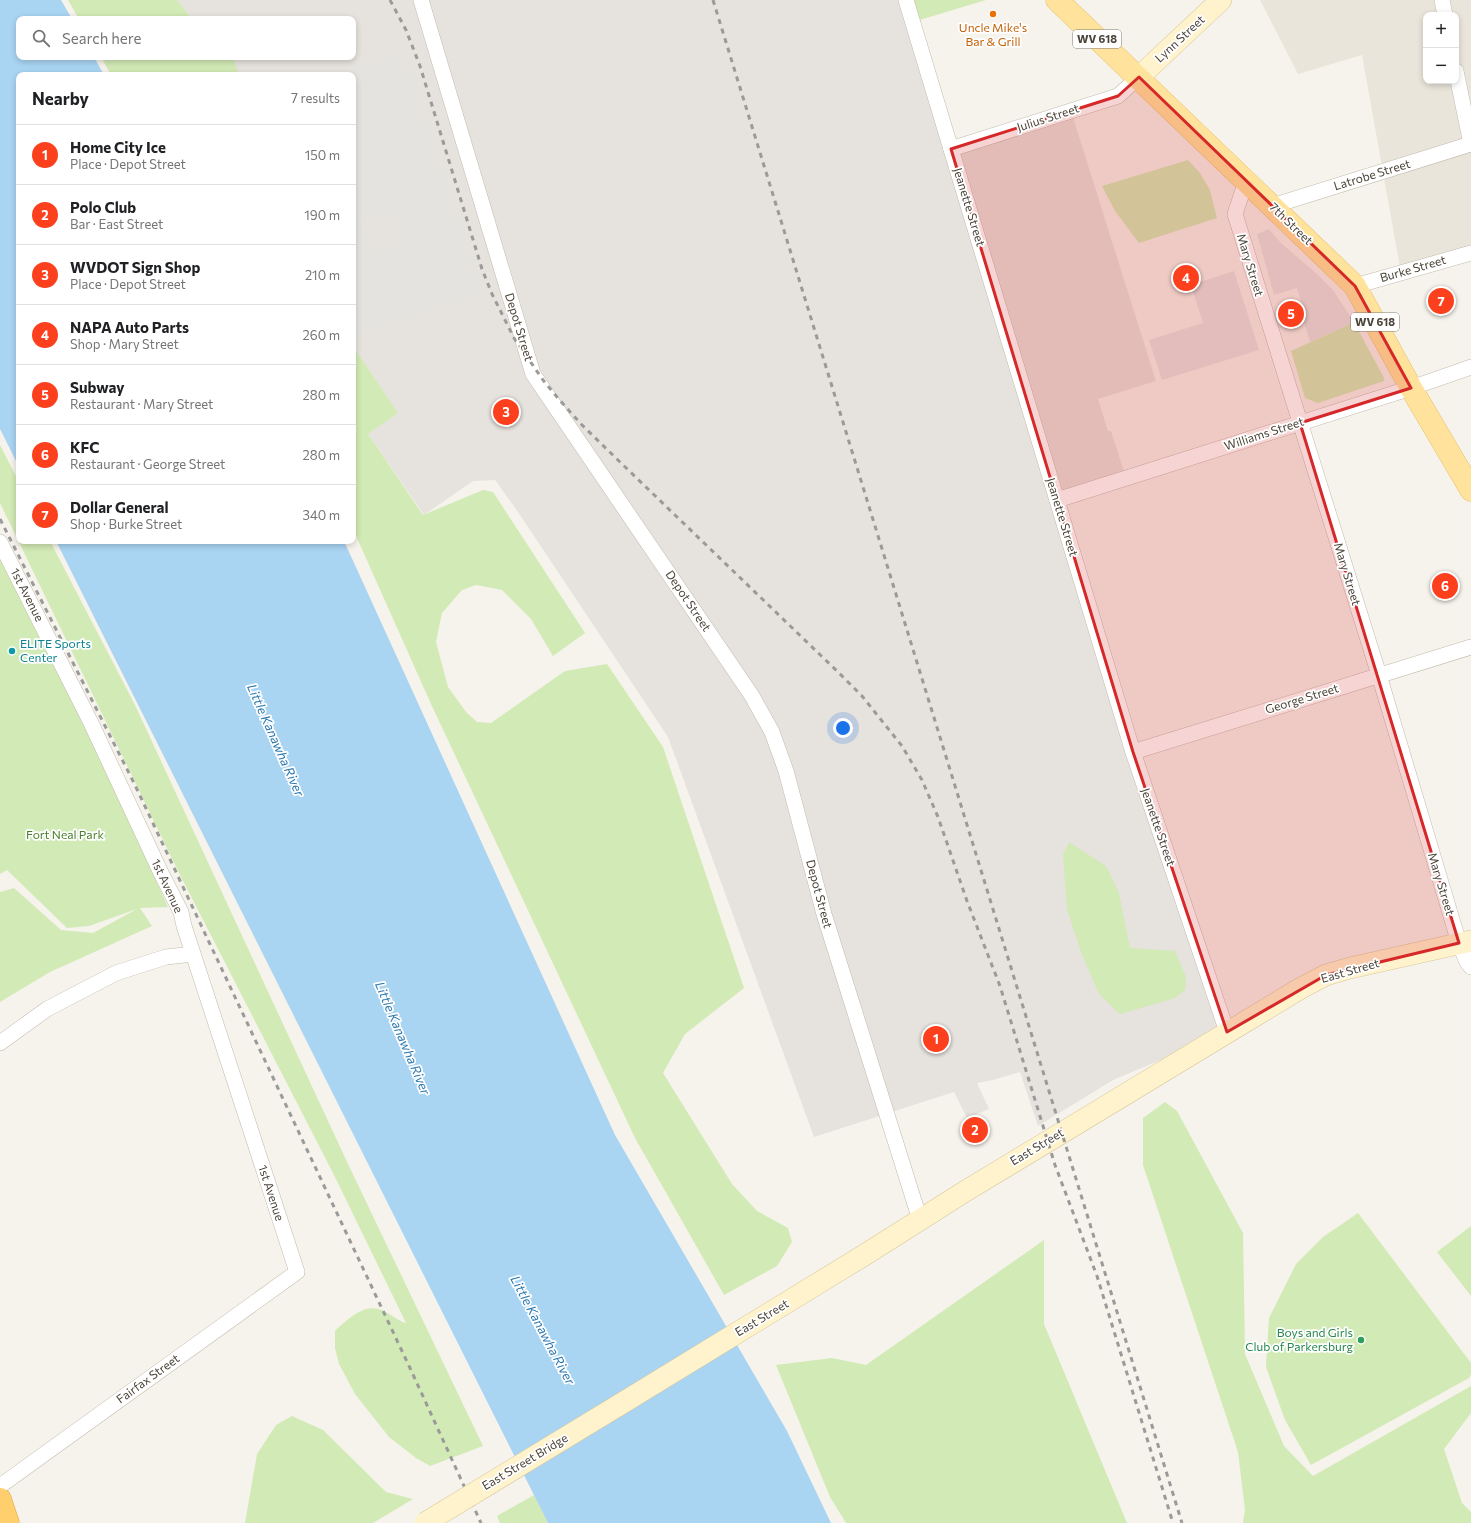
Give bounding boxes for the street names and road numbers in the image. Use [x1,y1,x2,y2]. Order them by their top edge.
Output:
street label: Lynn Street [1152,12,1207,65]
road number: WV 618 [1073,30,1121,48]
street label: Julius Street [1015,100,1081,135]
street label: Latrobe Street [1332,156,1412,192]
street label: Jeanette Street [950,166,989,248]
street label: 7th Street [1267,199,1316,247]
street label: Mary Street [1235,232,1267,298]
street label: Burke Street [1378,252,1447,284]
street label: Depot Street [503,291,537,363]
road number: WV 618 [1351,313,1399,331]
street label: Williams Street [1222,414,1305,453]
street label: Jeanette Street [1043,476,1082,558]
street label: Mary Street [1332,541,1364,607]
street label: 1st Avenue [9,566,47,623]
street label: Depot Street [663,567,714,634]
street label: George Street [1263,680,1340,716]
street label: Jeanette Street [1138,786,1179,868]
street label: Mary Street [1426,851,1458,917]
street label: 1st Avenue [149,856,186,915]
street label: Depot Street [804,858,836,930]
street label: East Street [1319,955,1381,985]
street label: East Street [1007,1125,1066,1168]
street label: 1st Avenue [256,1163,288,1222]
street label: East Street [732,1296,791,1339]
street label: Fairfax Street [113,1351,182,1406]
street label: East Street Bridge [479,1430,570,1492]

